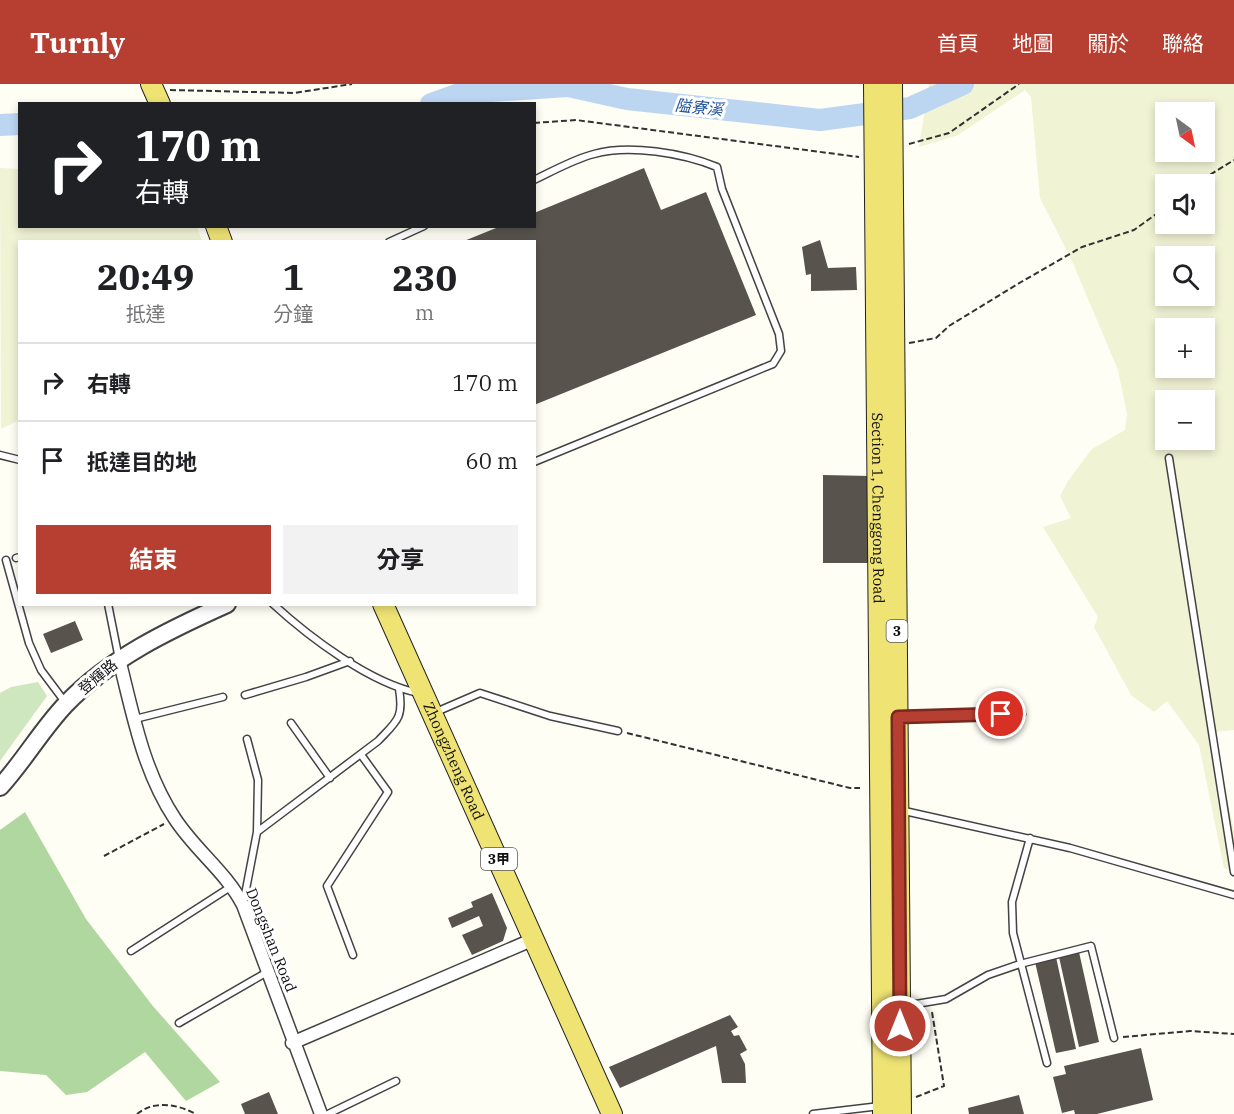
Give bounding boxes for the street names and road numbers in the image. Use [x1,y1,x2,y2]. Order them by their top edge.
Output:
street label: Section 1, Chenggong Road [868,412,889,604]
road number: 3 [886,620,908,642]
street label: 登輝路 [74,655,121,698]
street label: Zhongzheng Road [419,699,489,823]
road number: 3甲 [481,848,517,870]
street label: Dongshan Road [242,885,301,995]

